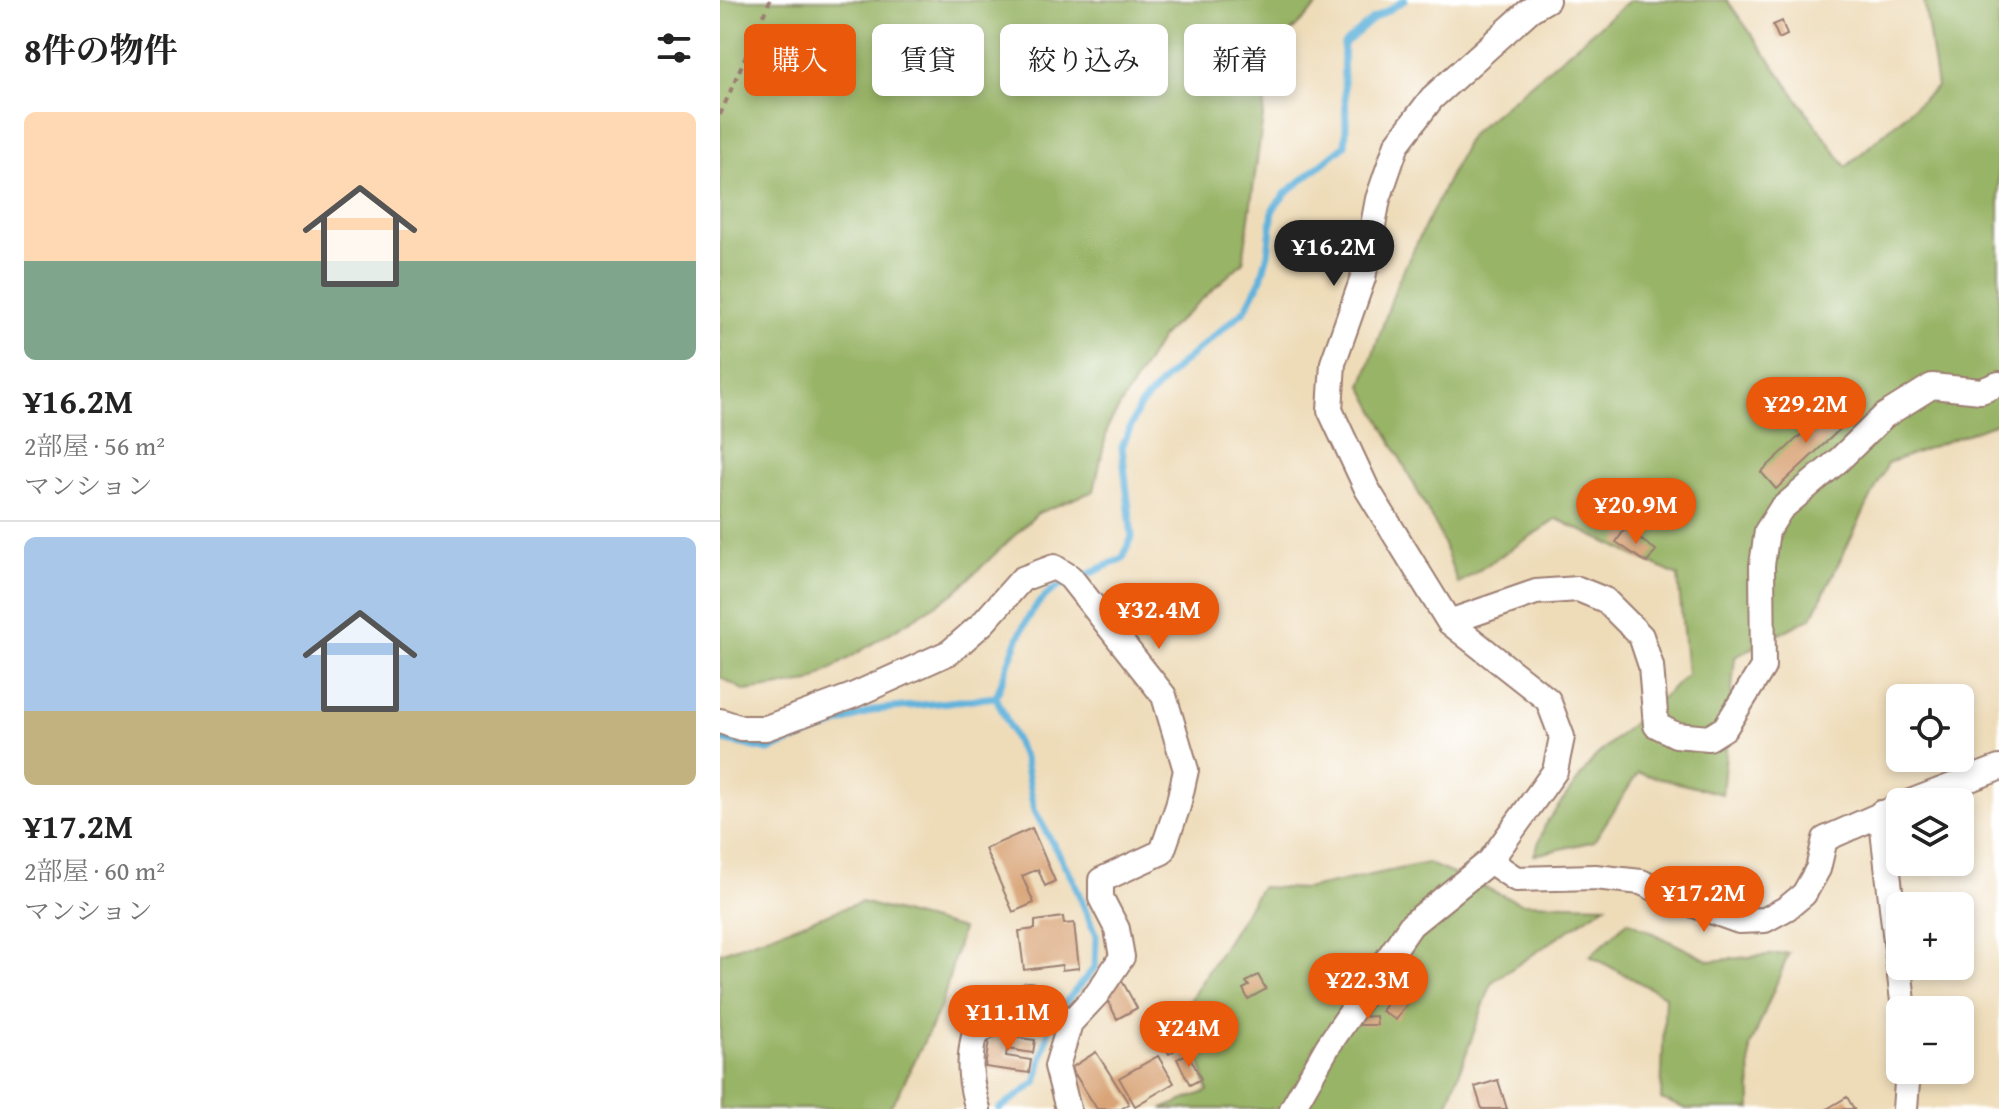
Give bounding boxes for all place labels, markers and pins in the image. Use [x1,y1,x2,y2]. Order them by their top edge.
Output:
pin: ¥16.2M [1269,220,1399,288]
pin: ¥29.2M [1741,377,1871,445]
pin: ¥20.9M [1571,478,1701,546]
pin: ¥32.4M [1094,583,1224,651]
pin: ¥17.2M [1639,866,1769,934]
pin: ¥22.3M [1303,953,1433,1021]
pin: ¥11.1M [943,985,1073,1053]
pin: ¥24M [1142,1001,1236,1069]

